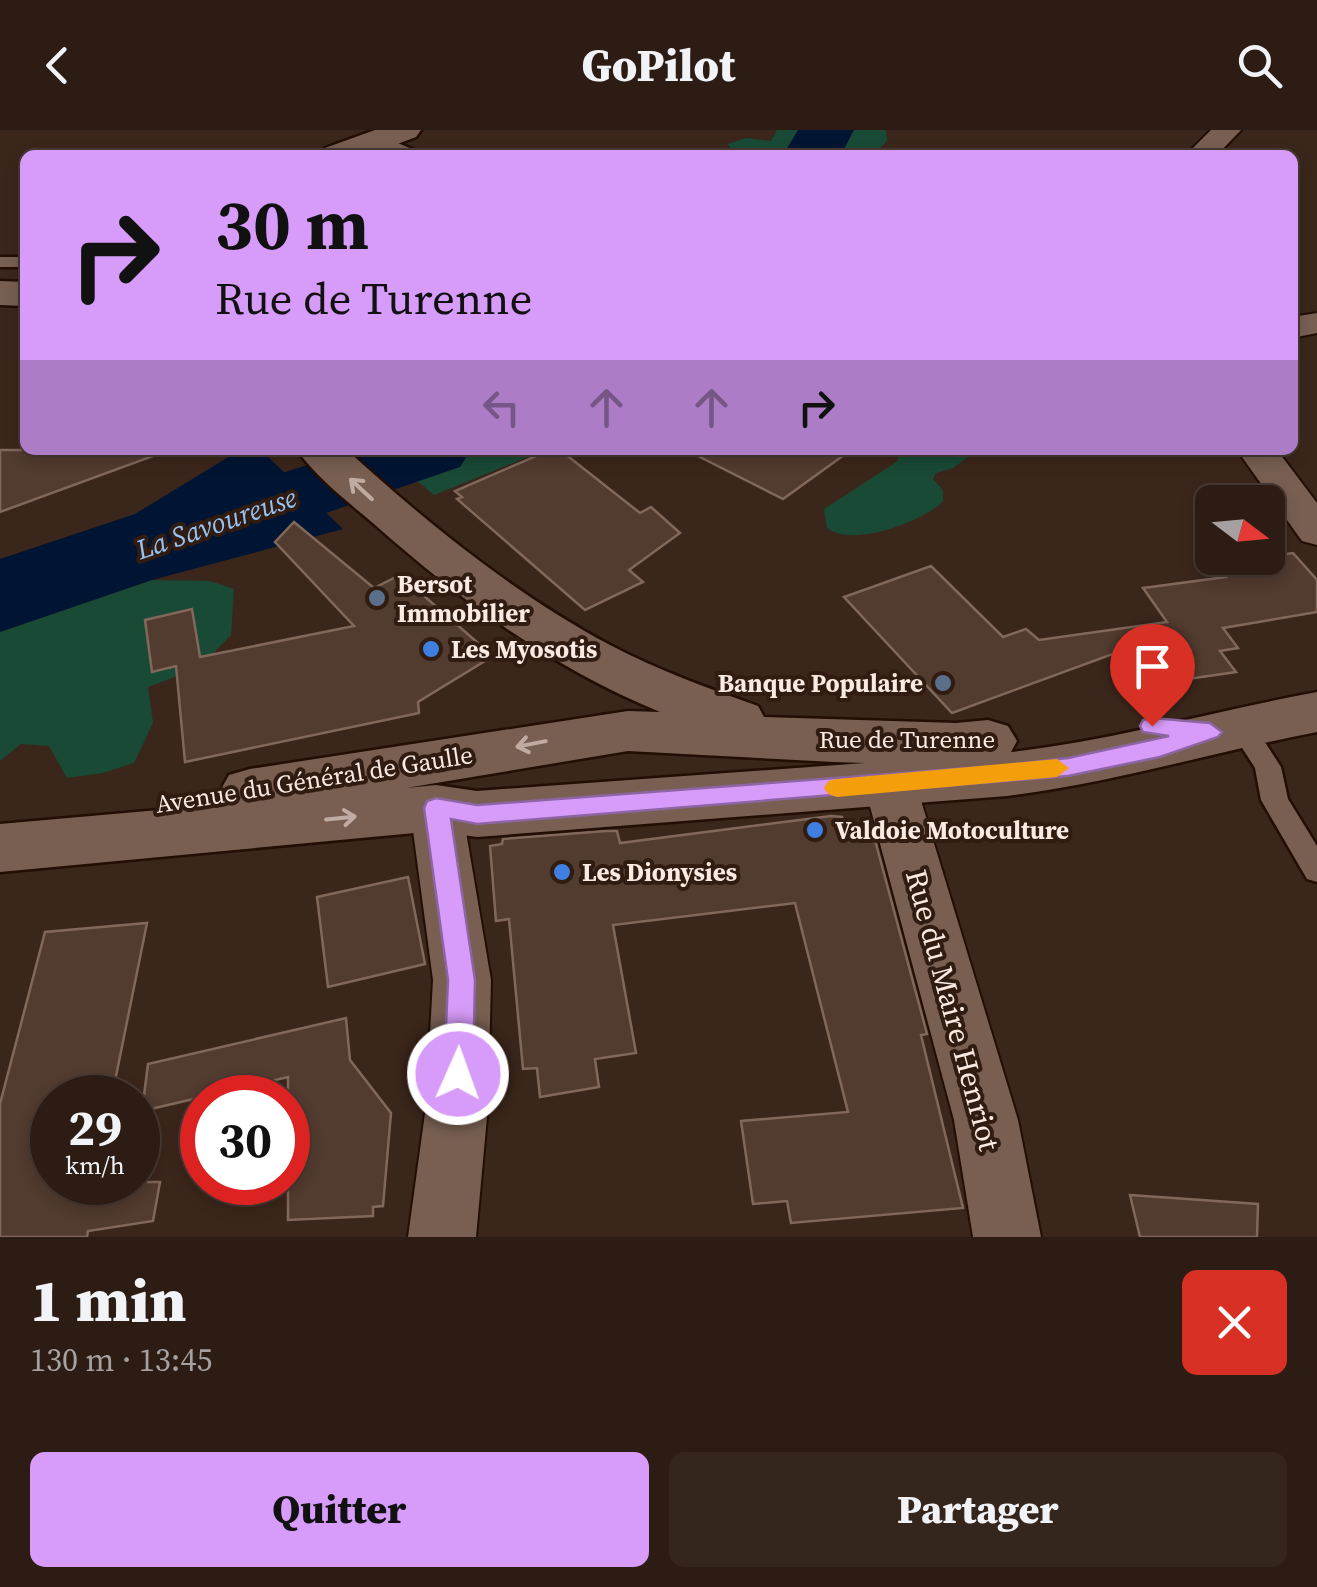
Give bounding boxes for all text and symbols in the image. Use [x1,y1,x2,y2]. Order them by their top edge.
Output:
text: GoPilot [582,34,736,96]
icon: back [30,38,85,93]
icon: search [1232,38,1287,93]
text: 30 m [215,176,369,272]
icon: right [50,190,180,320]
text: Rue de Turenne [215,267,533,329]
icon: left [474,380,529,435]
icon: ahead [579,380,634,435]
icon: ahead [684,380,739,435]
icon: right [789,380,844,435]
water label: La Savoureuse [130,478,302,568]
one-way arrow [349,478,374,501]
north arrow [1195,485,1285,575]
map controls [1195,485,1285,575]
place label: Bersot Immobilier [397,567,530,630]
marker: Bersot Immobilier [366,587,388,609]
pin [1110,624,1195,727]
place label: Les Myosotis [451,632,597,666]
marker: Les Myosotis [420,638,442,660]
icon: arrive [1125,639,1180,694]
place label: Banque Populaire [718,666,923,700]
marker: Banque Populaire [932,672,954,694]
street label: Rue de Turenne [819,722,995,756]
one-way arrow [516,736,548,755]
street label: Avenue du Général de Gaulle [153,737,475,821]
one-way arrow [324,808,356,827]
place label: Valdoie Motoculture [835,813,1069,847]
marker: Valdoie Motoculture [804,819,826,841]
place label: Les Dionysies [582,855,737,889]
marker: Les Dionysies [551,861,573,883]
street label: Rue du Maire Henriot [896,865,1010,1155]
position arrow [406,1022,510,1126]
speed limit sign: 30 [180,1075,310,1205]
text: 29 [68,1093,122,1162]
text: km/h [65,1148,125,1182]
text: 1 min [30,1259,186,1341]
button: close [1182,1270,1287,1375]
text: 130 m · 13:45 [30,1338,212,1382]
button: Quitter [30,1452,649,1567]
button: Partager [669,1452,1287,1567]

